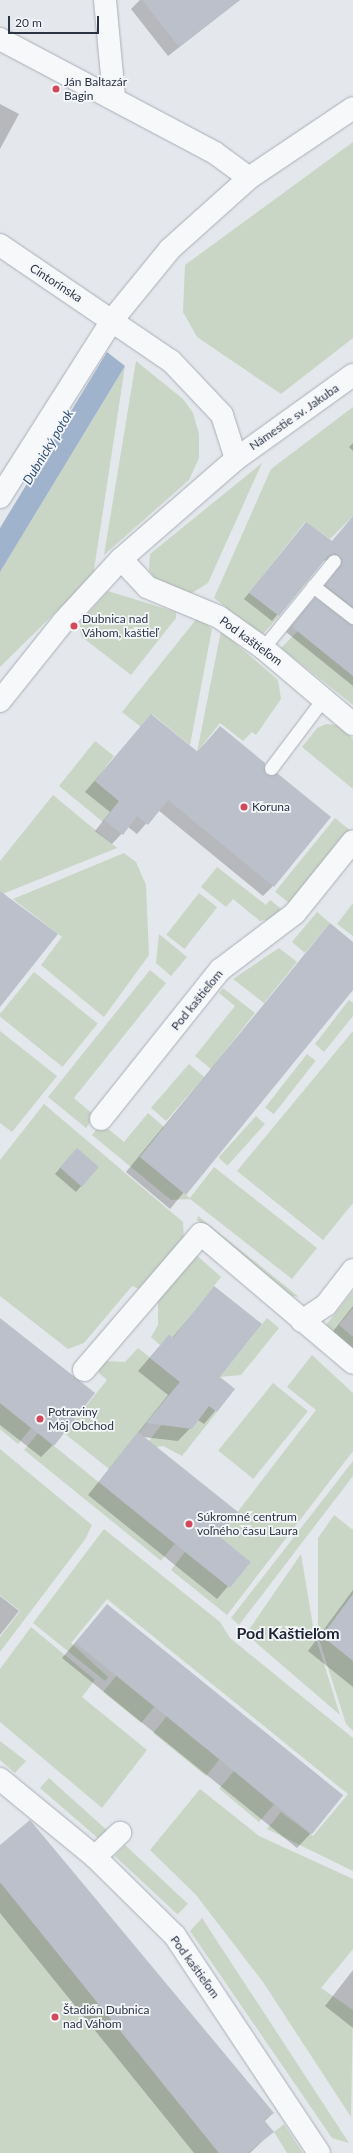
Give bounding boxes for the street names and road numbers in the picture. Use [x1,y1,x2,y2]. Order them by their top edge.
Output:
street label: Cintorínska [27,261,85,305]
street label: Námestie sv. Jakuba [246,381,342,453]
street label: Pod kaštieľom [217,613,285,669]
street label: Pod kaštieľom [168,967,226,1033]
street label: Pod kaštieľom [167,1933,223,2001]

